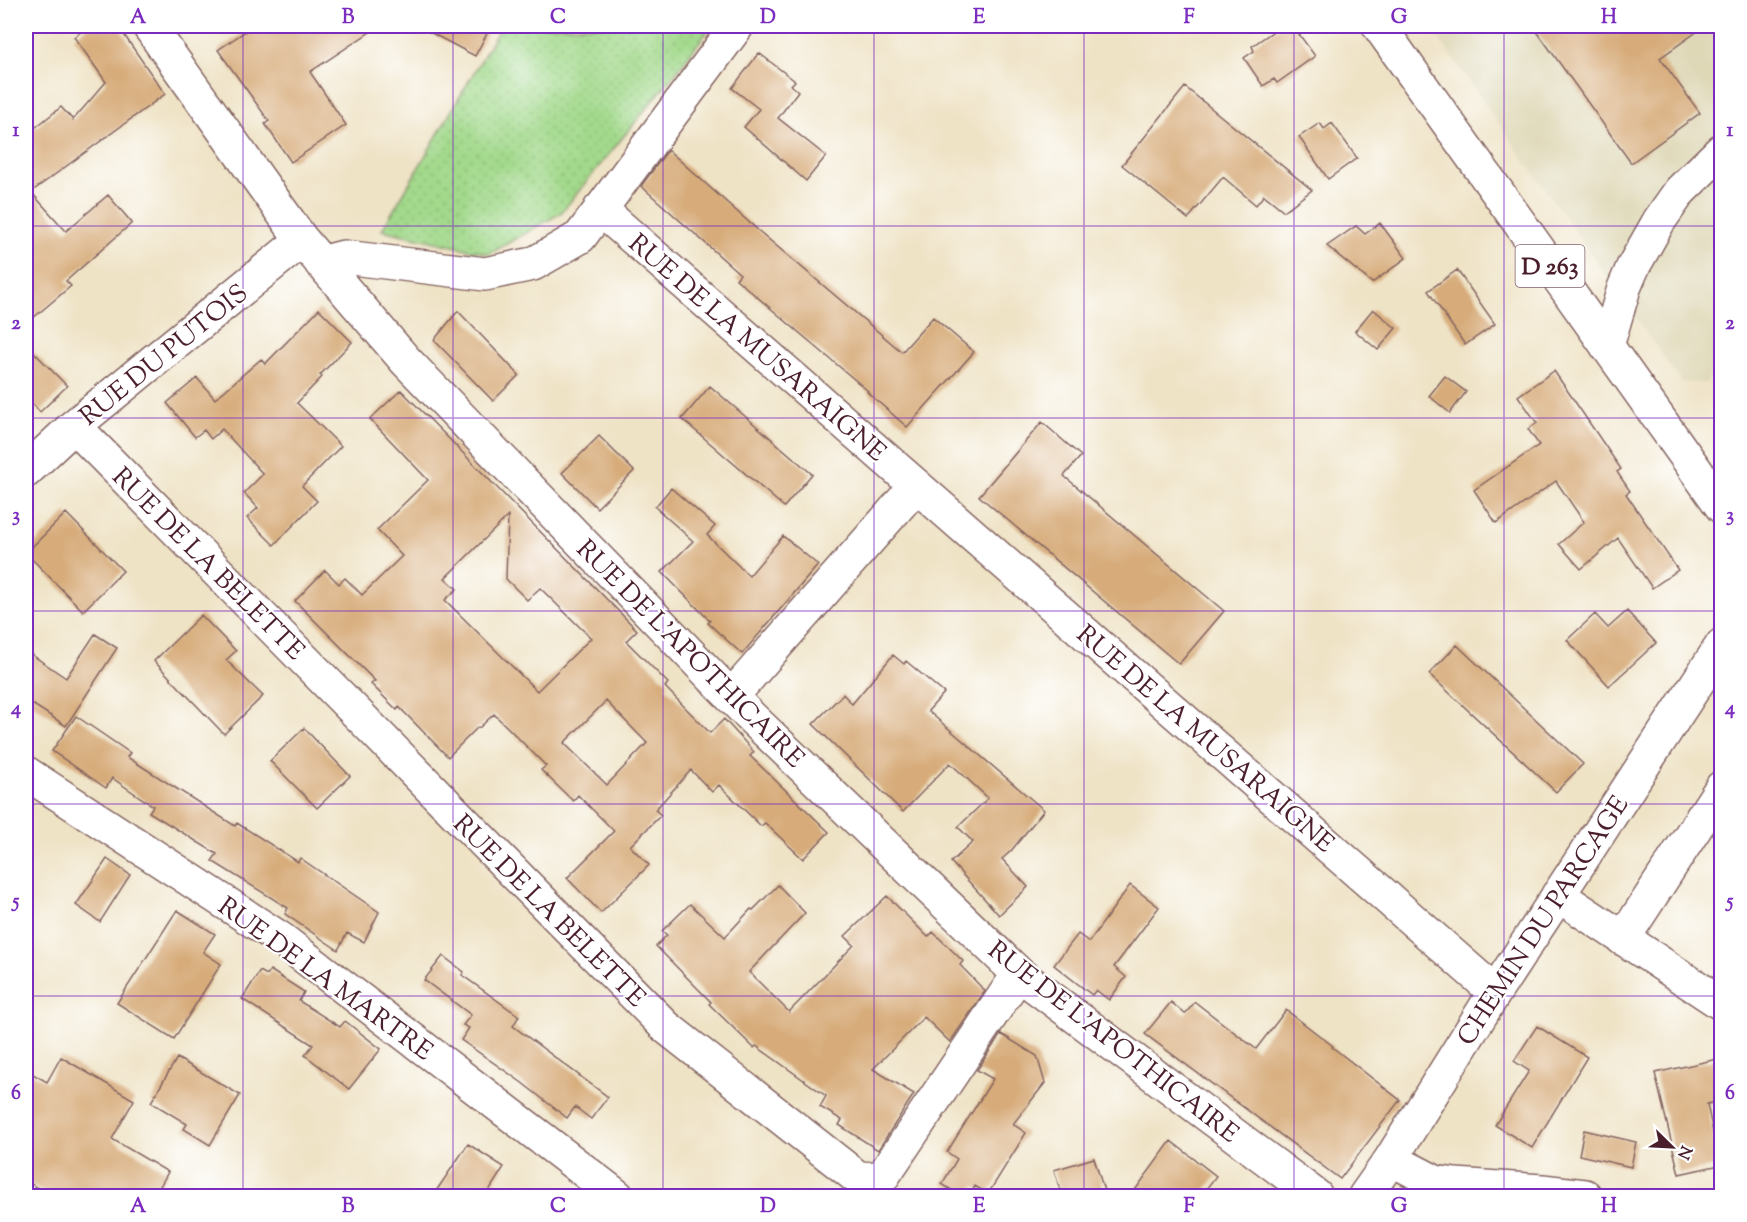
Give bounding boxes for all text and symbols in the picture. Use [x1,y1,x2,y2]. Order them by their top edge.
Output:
text: A [130,4,147,33]
text: B [342,4,355,33]
text: C [550,4,566,33]
text: D [760,4,776,33]
text: E [973,4,986,33]
text: F [1183,4,1195,33]
text: G [1391,4,1408,33]
text: H [1601,4,1617,33]
text: 1 [13,117,20,146]
text: 1 [1727,117,1734,146]
street label: RUE DE LA MUSARAIGNE [619,226,894,472]
road number: D 263 [1516,245,1584,287]
street label: RUE DU PUTOIS [72,276,257,436]
text: 2 [11,310,21,339]
text: 2 [1725,310,1735,339]
street label: RUE DE LA BELETTE [102,460,312,670]
text: 3 [12,502,20,531]
text: 3 [1726,502,1734,531]
street label: RUE DE L'APOTHICAIRE [567,532,812,777]
street label: RUE DE LA MUSARAIGNE [1067,617,1342,863]
text: 4 [10,695,21,724]
text: 4 [1724,695,1735,724]
street label: CHEMIN DU PARCAGE [1449,789,1639,1054]
street label: RUE DE LA BELETTE [443,807,653,1017]
text: 5 [11,888,20,917]
text: 5 [1725,888,1734,917]
street label: RUE DE LA MARTRE [209,889,440,1071]
street label: RUE DE L'APOTHICAIRE [979,933,1246,1153]
text: 6 [11,1080,21,1109]
text: 6 [1725,1080,1735,1109]
north arrow [1642,1117,1702,1177]
text: N [1670,1142,1697,1163]
text: A [130,1193,147,1222]
text: B [342,1193,355,1222]
text: C [550,1193,566,1222]
text: D [760,1193,776,1222]
text: E [973,1193,986,1222]
text: F [1183,1193,1195,1222]
text: G [1391,1193,1408,1222]
text: H [1601,1193,1617,1222]

